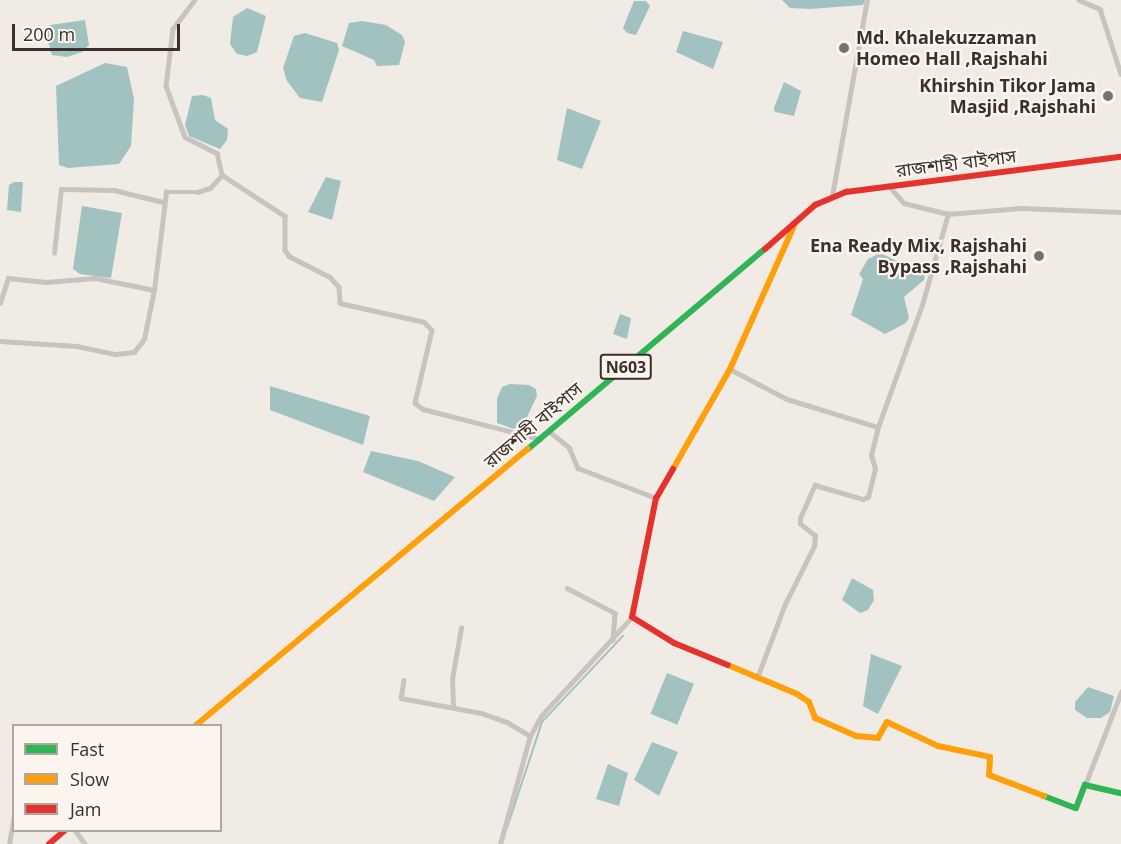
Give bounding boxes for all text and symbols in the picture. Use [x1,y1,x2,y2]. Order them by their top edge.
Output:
scale bar [15,12,183,50]
text: 200 m [23,22,75,46]
place label: Md. Khalekuzzaman Homeo Hall ,Rajshahi [856,27,1048,70]
marker: Md. Khalekuzzaman Homeo Hall ,Rajshahi [837,41,851,55]
place label: Khirshin Tikor Jama Masjid ,Rajshahi [919,75,1096,118]
marker: Khirshin Tikor Jama Masjid ,Rajshahi [1101,89,1115,103]
street label: রাজশাহী বাইপাস [895,145,1017,181]
place label: Ena Ready Mix, Rajshahi Bypass ,Rajshahi [810,235,1027,278]
marker: Ena Ready Mix, Rajshahi Bypass ,Rajshahi [1032,249,1046,263]
road number: N603 [599,354,653,380]
street label: রাজশাহী বাইপাস [480,378,586,472]
legend [12,724,222,832]
text: Fast [70,737,104,761]
text: Slow [70,767,109,791]
text: Jam [70,797,102,821]

